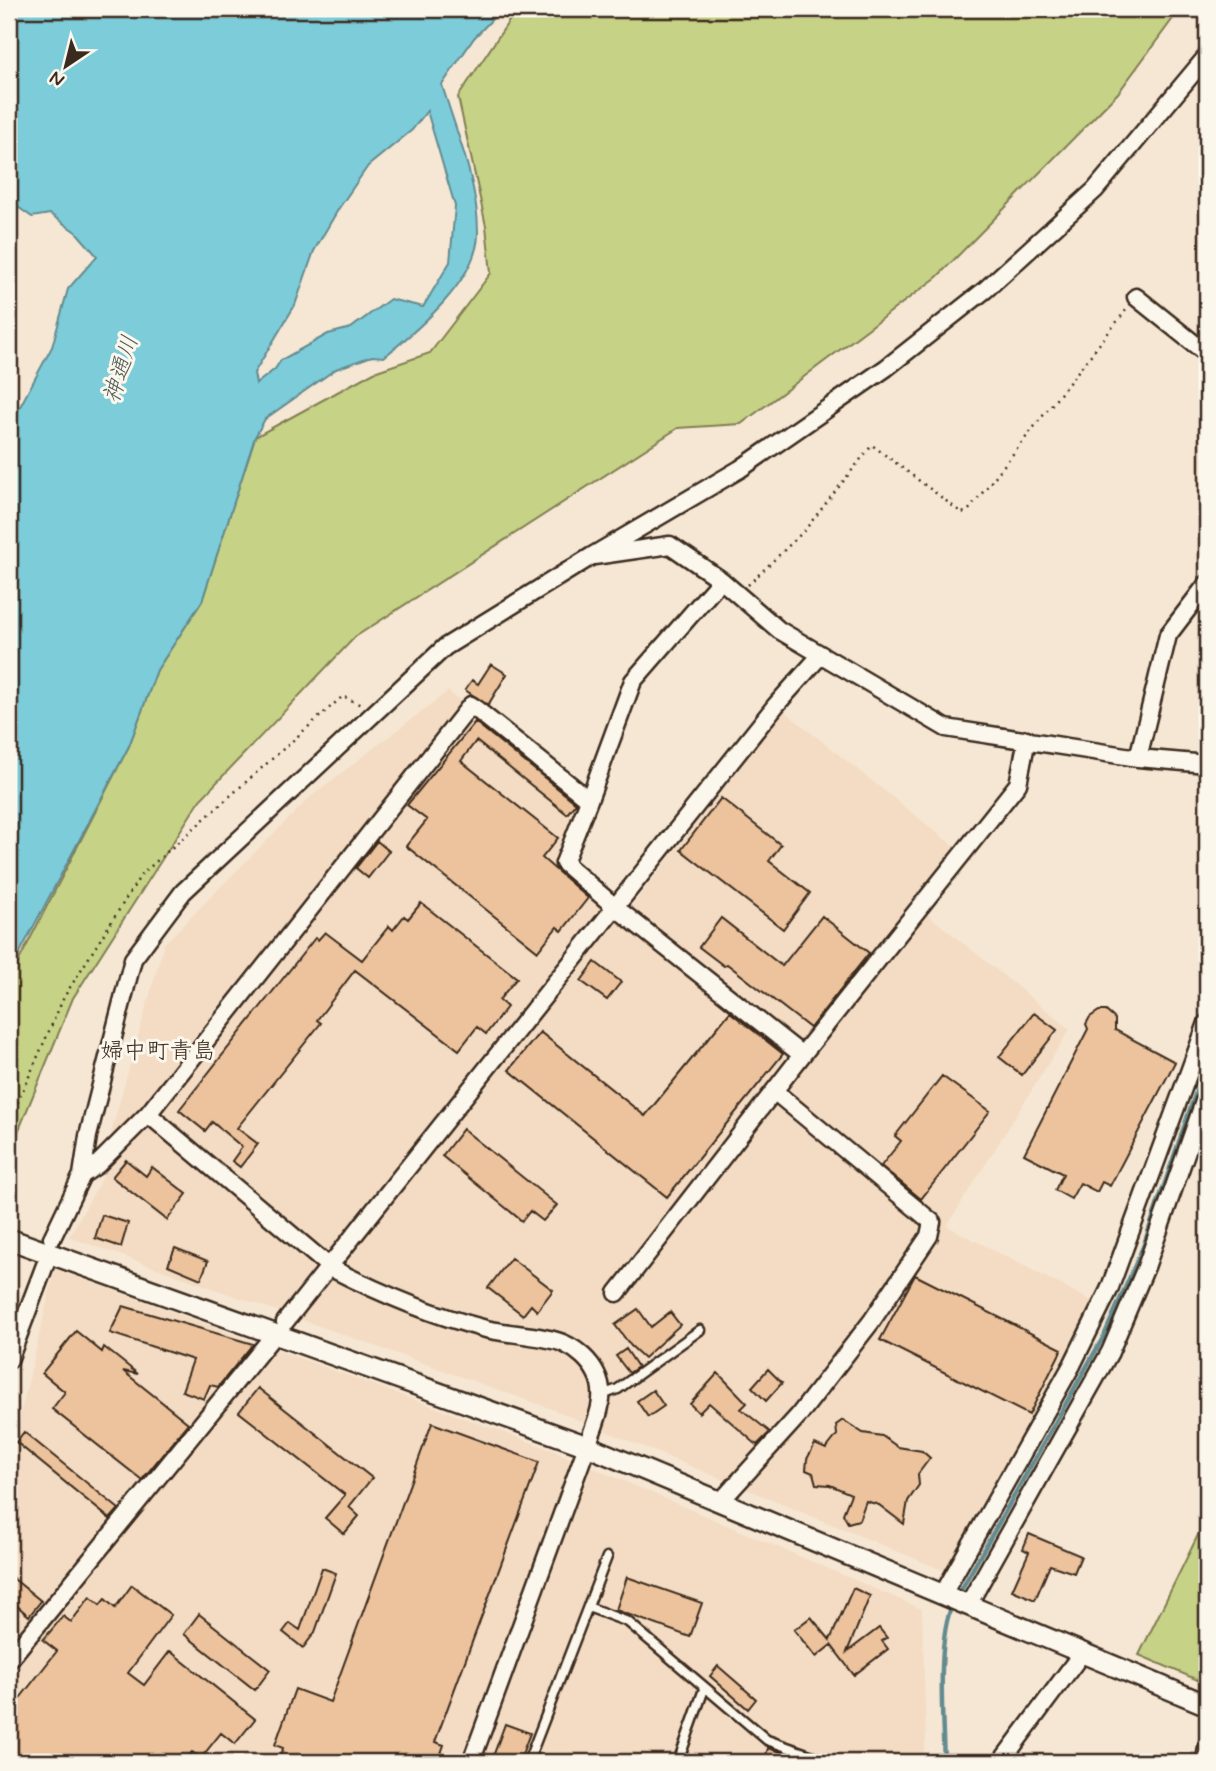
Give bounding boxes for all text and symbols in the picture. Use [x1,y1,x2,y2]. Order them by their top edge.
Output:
north arrow [32,32,102,102]
text: N [45,65,69,93]
water label: 神通川 [97,332,146,407]
district label: 婦中町青島 [101,1037,216,1067]

